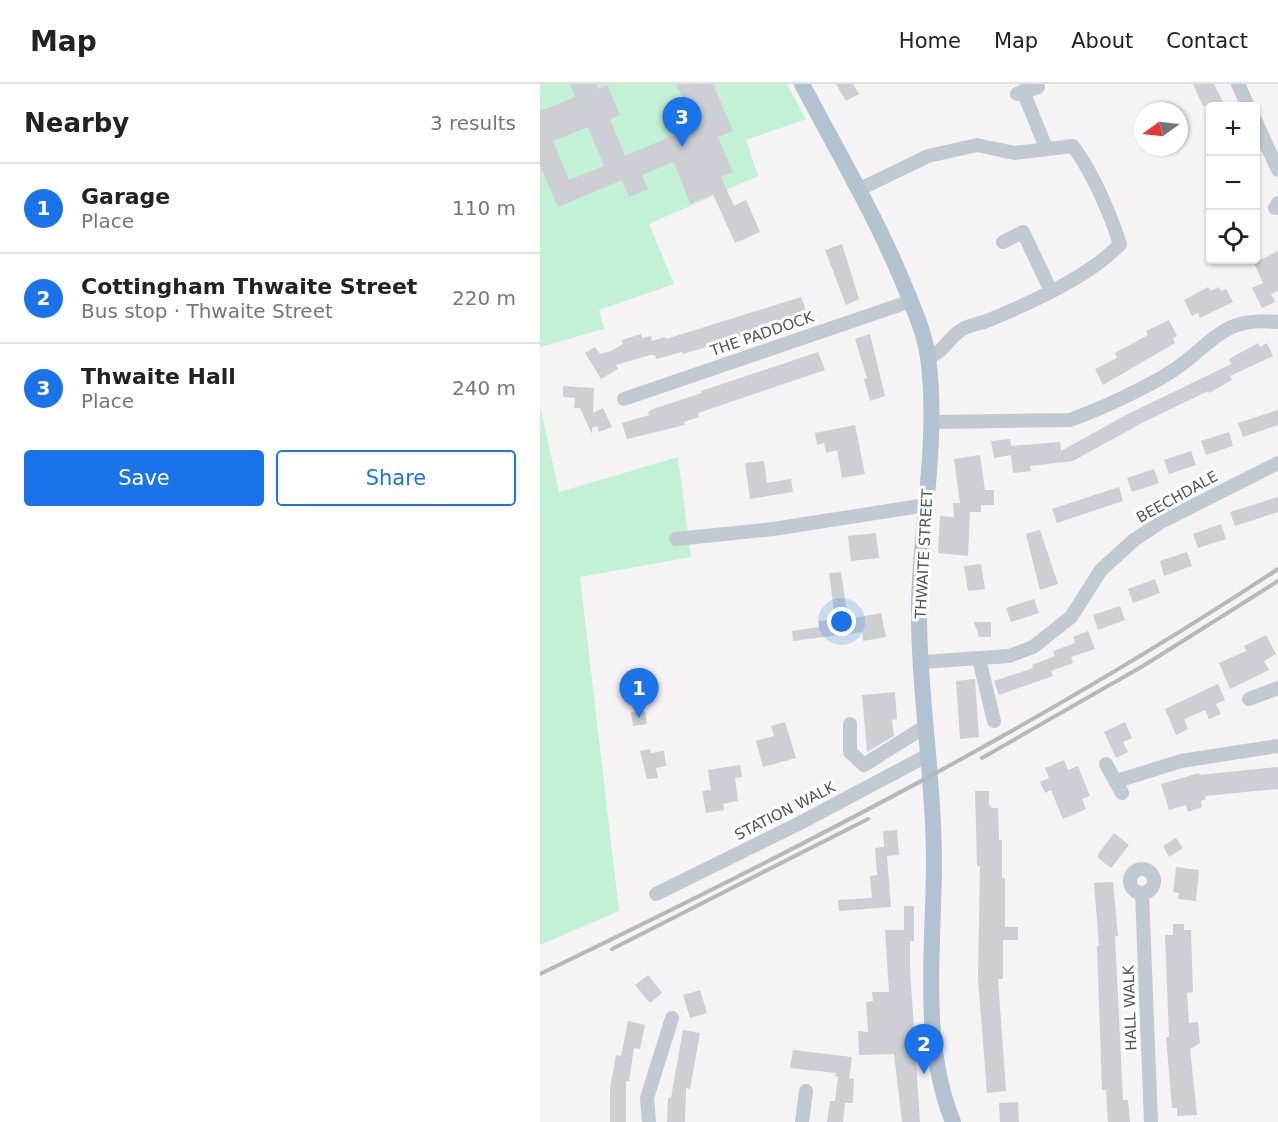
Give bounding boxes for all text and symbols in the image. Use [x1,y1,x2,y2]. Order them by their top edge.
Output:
text: Map [30,25,97,58]
text: Home [899,29,961,53]
text: Map [994,29,1038,53]
text: About [1071,29,1133,53]
text: Contact [1166,29,1248,53]
pin: 3 [662,98,702,147]
north arrow [1134,102,1188,156]
map controls [1206,102,1260,264]
button: + [1206,102,1260,156]
text: Nearby [24,108,129,138]
text: 3 results [430,111,516,135]
button: − [1206,156,1260,210]
text: Garage [81,184,170,209]
text: 1 [37,196,50,220]
text: 110 m [452,196,516,220]
text: Place [81,209,134,233]
button: locate [1206,210,1260,264]
text: Cottingham Thwaite Street [81,274,417,299]
text: 2 [37,286,50,310]
text: 220 m [452,286,516,310]
text: Bus stop · Thwaite Street [81,299,333,323]
street label: THE PADDOCK [707,307,817,360]
text: Thwaite Hall [81,364,236,389]
text: 3 [37,376,50,400]
text: 240 m [452,376,516,400]
text: Place [81,389,134,413]
button: Save [24,450,264,506]
button: Share [276,450,516,506]
street label: BEECHDALE [1133,467,1221,527]
street label: THWAITE STREET [912,488,936,620]
your location [827,607,856,636]
pin: 1 [620,668,658,718]
street label: STATION WALK [732,777,839,844]
street label: HALL WALK [1119,964,1140,1051]
pin: 2 [904,1024,944,1074]

